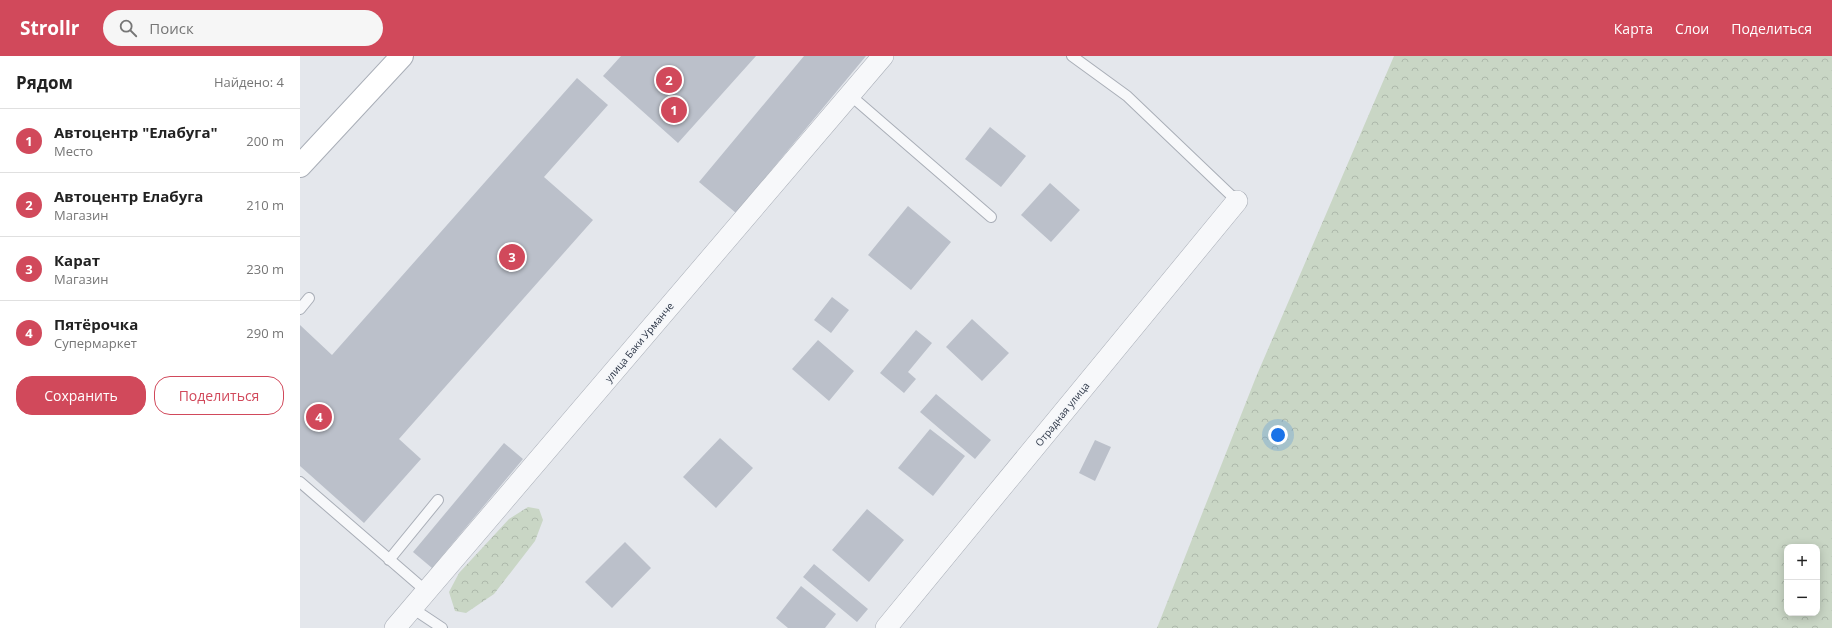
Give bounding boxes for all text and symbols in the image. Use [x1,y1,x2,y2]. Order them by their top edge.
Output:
search box [103,10,383,46]
text: Strollr [20,15,79,41]
icon: search [117,17,139,39]
text: Поиск [149,18,194,38]
text: Карта [1614,19,1653,38]
text: Слои [1675,19,1709,38]
text: Поделиться [1731,19,1812,38]
pin: 2 [656,65,682,95]
text: Рядом [16,71,73,94]
text: Найдено: 4 [214,73,284,91]
pin: 1 [661,95,687,125]
text: Автоцентр "Елабуга" [54,122,218,142]
text: 1 [25,132,33,150]
text: 200 m [246,132,284,150]
text: Место [54,142,93,160]
text: Автоцентр Елабуга [54,186,203,206]
text: 2 [25,196,33,214]
text: 210 m [246,196,284,214]
text: Магазин [54,206,109,224]
pin: 3 [499,242,525,272]
text: Карат [54,250,100,270]
text: 3 [25,260,33,278]
text: 230 m [246,260,284,278]
text: Магазин [54,270,109,288]
street label: улица Баки Урманче [601,299,677,385]
text: Пятёрочка [54,314,138,334]
text: 4 [25,324,33,342]
text: 290 m [246,324,284,342]
text: Супермаркет [54,334,137,352]
button: Сохранить [16,376,146,415]
button: Поделиться [154,376,284,415]
street label: Отрадная улица [1032,379,1092,449]
pin: 4 [306,402,332,432]
your location [1268,425,1288,445]
map controls [1784,544,1820,616]
button: + [1784,544,1820,580]
button: − [1784,580,1820,616]

